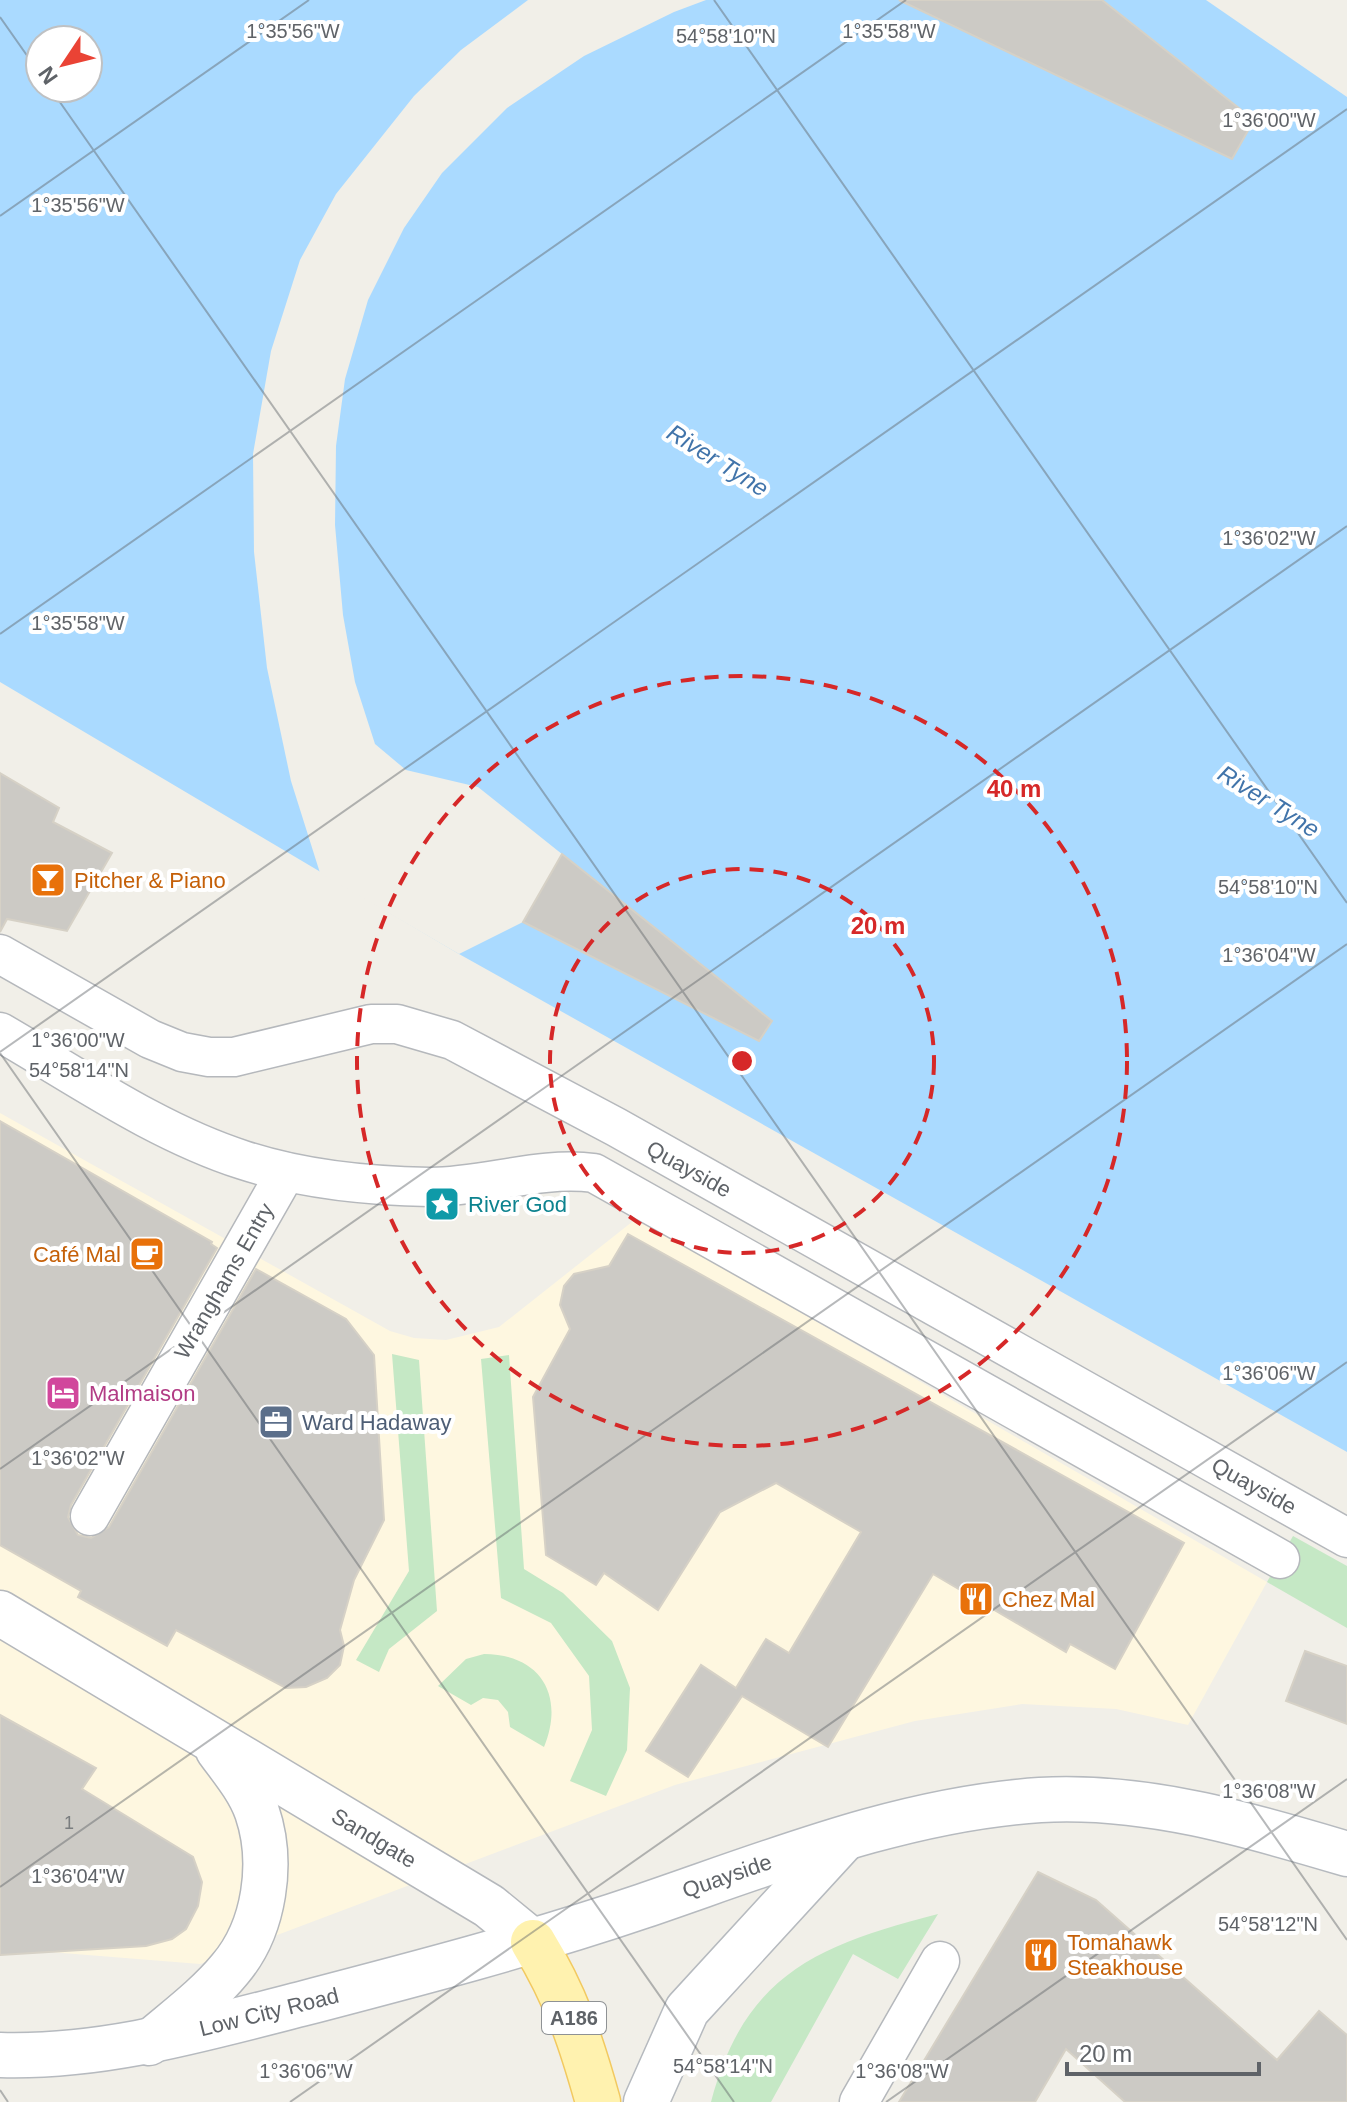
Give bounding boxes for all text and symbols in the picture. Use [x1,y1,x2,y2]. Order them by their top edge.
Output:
text: 1°35'56"W [246,20,340,42]
text: 1°35'58"W [842,20,936,42]
north arrow [24,24,104,104]
text: 54°58'10"N [676,25,776,47]
text: N [33,62,63,89]
text: 1°36'00"W [1222,109,1316,131]
text: 1°35'56"W [31,194,125,216]
water label: River Tyne [662,418,774,502]
text: 1°36'02"W [1222,527,1316,549]
text: 1°35'58"W [31,612,125,634]
water label: River Tyne [1213,759,1325,843]
text: 40 m [987,775,1041,802]
bar icon: Pitcher & Piano [29,861,67,899]
place label: Pitcher & Piano [74,868,226,893]
text: 54°58'10"N [1218,876,1318,898]
text: 20 m [851,912,905,939]
text: 1°36'04"W [1222,944,1316,966]
text: 1°36'00"W [31,1029,125,1051]
centre of rings [728,1047,756,1075]
text: 54°58'14"N [29,1059,129,1081]
street label: Quayside [642,1136,736,1202]
place icon: River God [423,1185,461,1223]
place label: River God [468,1192,567,1217]
street label: Wranghams Entry [169,1199,279,1363]
cafe icon: Café Mal [128,1235,166,1273]
place label: Café Mal [33,1242,121,1267]
text: 1°36'06"W [1222,1362,1316,1384]
hotel icon: Malmaison [44,1374,82,1412]
place label: Malmaison [89,1381,195,1406]
office icon: Ward Hadaway [257,1403,295,1441]
place label: Ward Hadaway [302,1410,452,1435]
text: 1°36'02"W [31,1447,125,1469]
street label: Quayside [1207,1453,1301,1519]
restaurant icon: Chez Mal [957,1580,995,1618]
place label: Chez Mal [1002,1587,1095,1612]
text: 1°36'08"W [1222,1780,1316,1802]
street label: Sandgate [327,1803,421,1873]
house number: 1 [64,1813,74,1833]
street label: Quayside [679,1849,775,1903]
text: 1°36'04"W [31,1865,125,1887]
text: 54°58'12"N [1218,1913,1318,1935]
place label: Tomahawk Steakhouse [1067,1930,1183,1980]
restaurant icon: Tomahawk Steakhouse [1022,1936,1060,1974]
street label: Low City Road [197,1983,341,2041]
road number: A186 [542,2002,606,2034]
scale bar [1067,2026,1259,2076]
text: 20 m [1079,2040,1132,2067]
text: 54°58'14"N [673,2055,773,2077]
text: 1°36'06"W [259,2060,353,2082]
text: 1°36'08"W [855,2060,949,2082]

